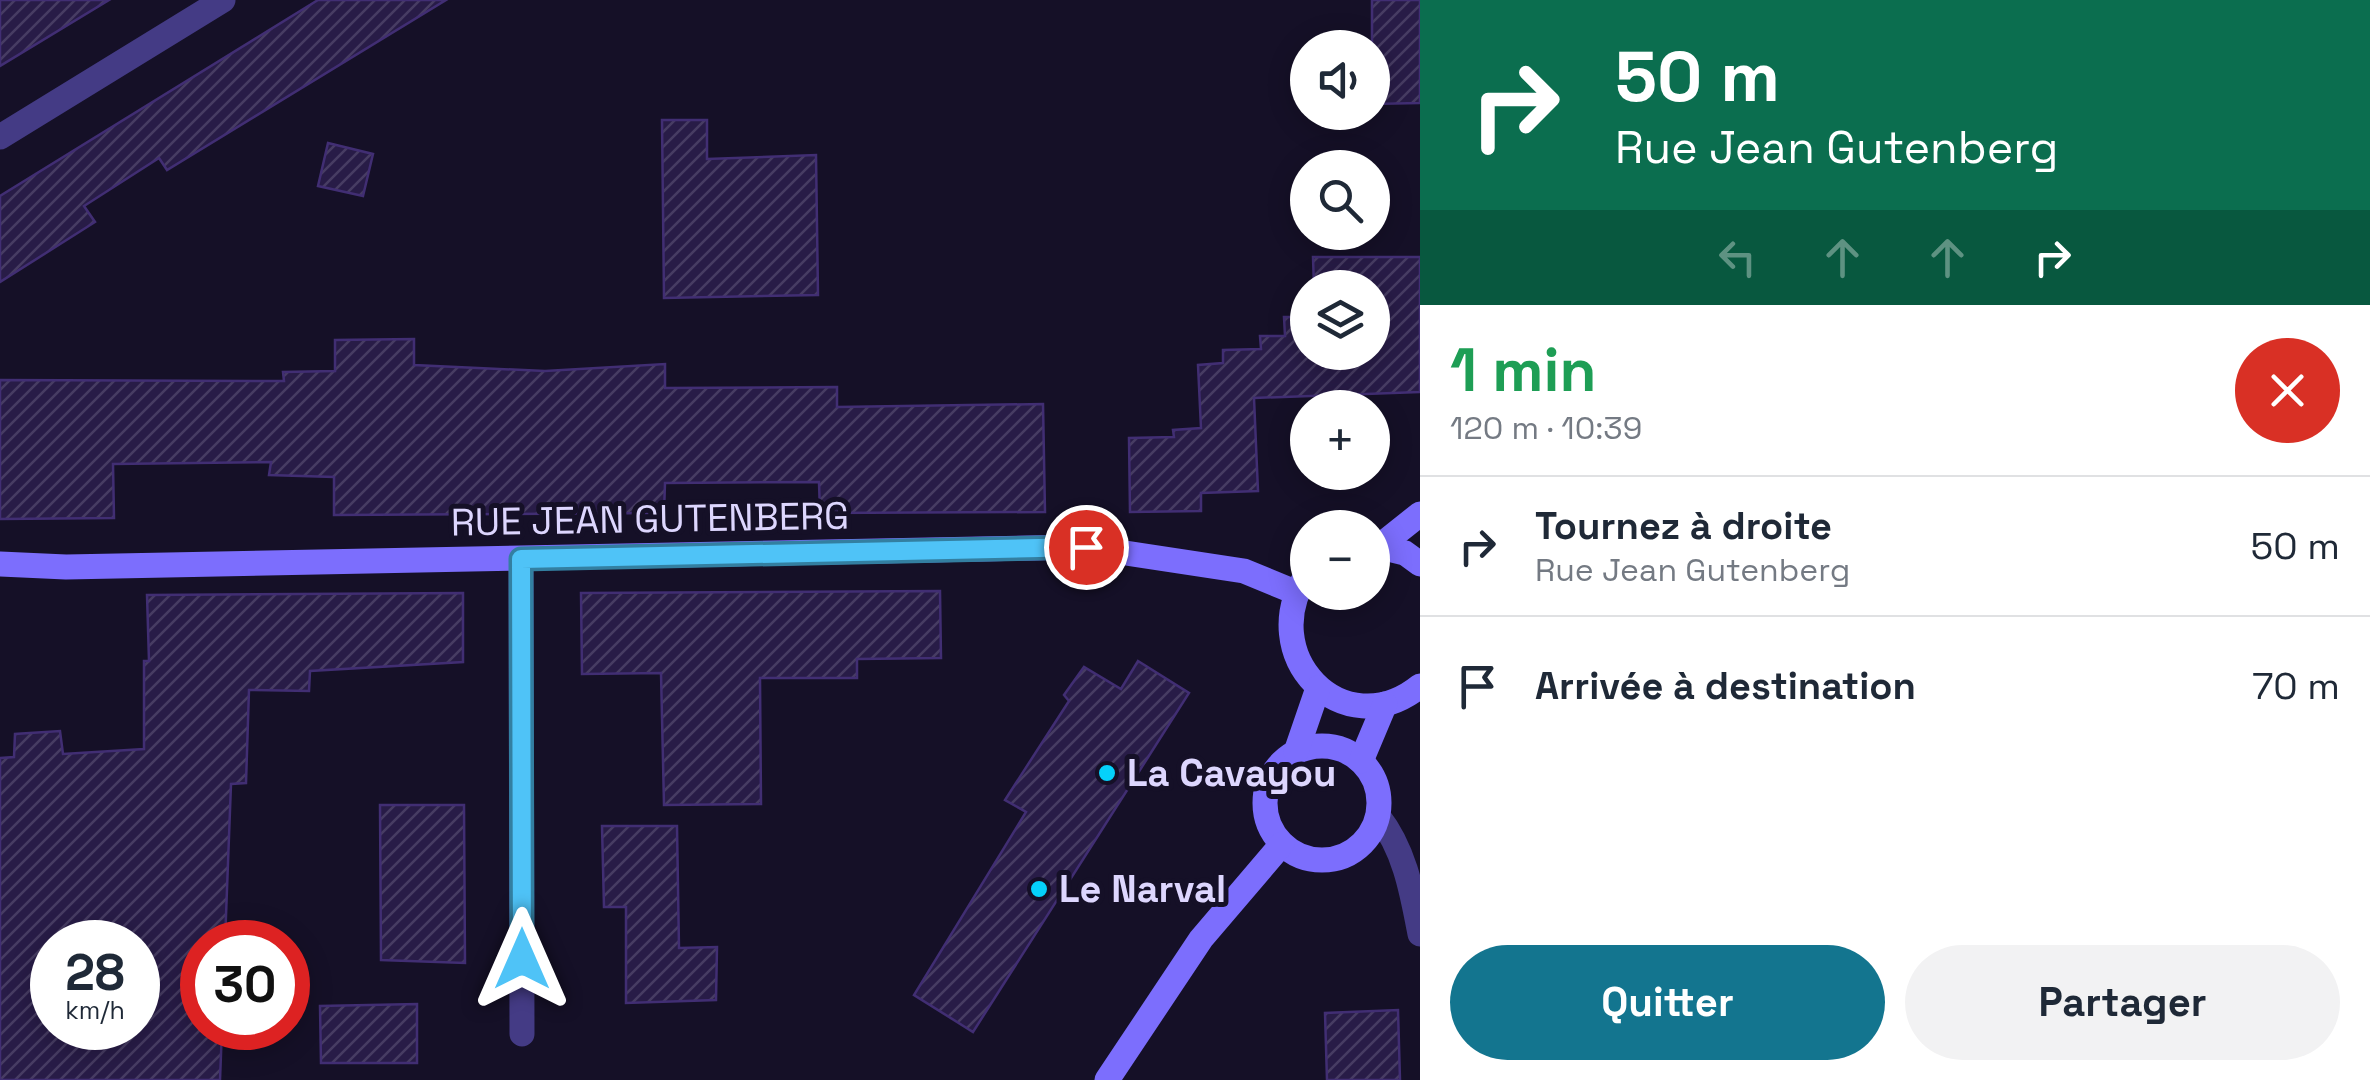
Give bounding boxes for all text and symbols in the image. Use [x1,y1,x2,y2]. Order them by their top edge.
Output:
map controls [1290,30,1390,610]
button: sound [1290,30,1390,130]
text: 50 m [1615,32,1780,121]
icon: right [1450,40,1580,170]
text: Rue Jean Gutenberg [1615,119,2058,176]
button: search [1290,150,1390,250]
icon: left [1710,230,1765,285]
icon: ahead [1815,230,1870,285]
icon: ahead [1920,230,1975,285]
icon: right [2025,230,2080,285]
button: layers [1290,270,1390,370]
text: 1 min [1450,332,1597,409]
button: close [2235,338,2340,443]
button: + [1290,390,1390,490]
text: 120 m · 10:39 [1450,408,1642,448]
street label: RUE JEAN GUTENBERG [450,492,850,546]
text: Tournez à droite [1535,502,1832,550]
pin [1044,505,1129,590]
button: − [1290,510,1390,610]
icon: right [1450,519,1505,574]
icon: arrive [1059,520,1114,575]
text: 50 m [2250,522,2340,570]
text: Rue Jean Gutenberg [1535,550,1850,590]
icon: arrive [1450,659,1505,714]
text: Arrivée à destination [1535,662,1916,710]
text: 70 m [2252,662,2340,710]
place label: La Cavayou [1127,749,1336,797]
marker: La Cavayou [1096,762,1118,784]
place label: Le Narval [1059,865,1226,913]
marker: Le Narval [1028,878,1050,900]
position arrow [470,907,574,1011]
speed limit sign: 30 [180,920,310,1050]
text: 28 [65,941,125,1005]
button: Quitter [1450,945,1885,1060]
button: Partager [1905,945,2340,1060]
text: km/h [65,994,125,1026]

